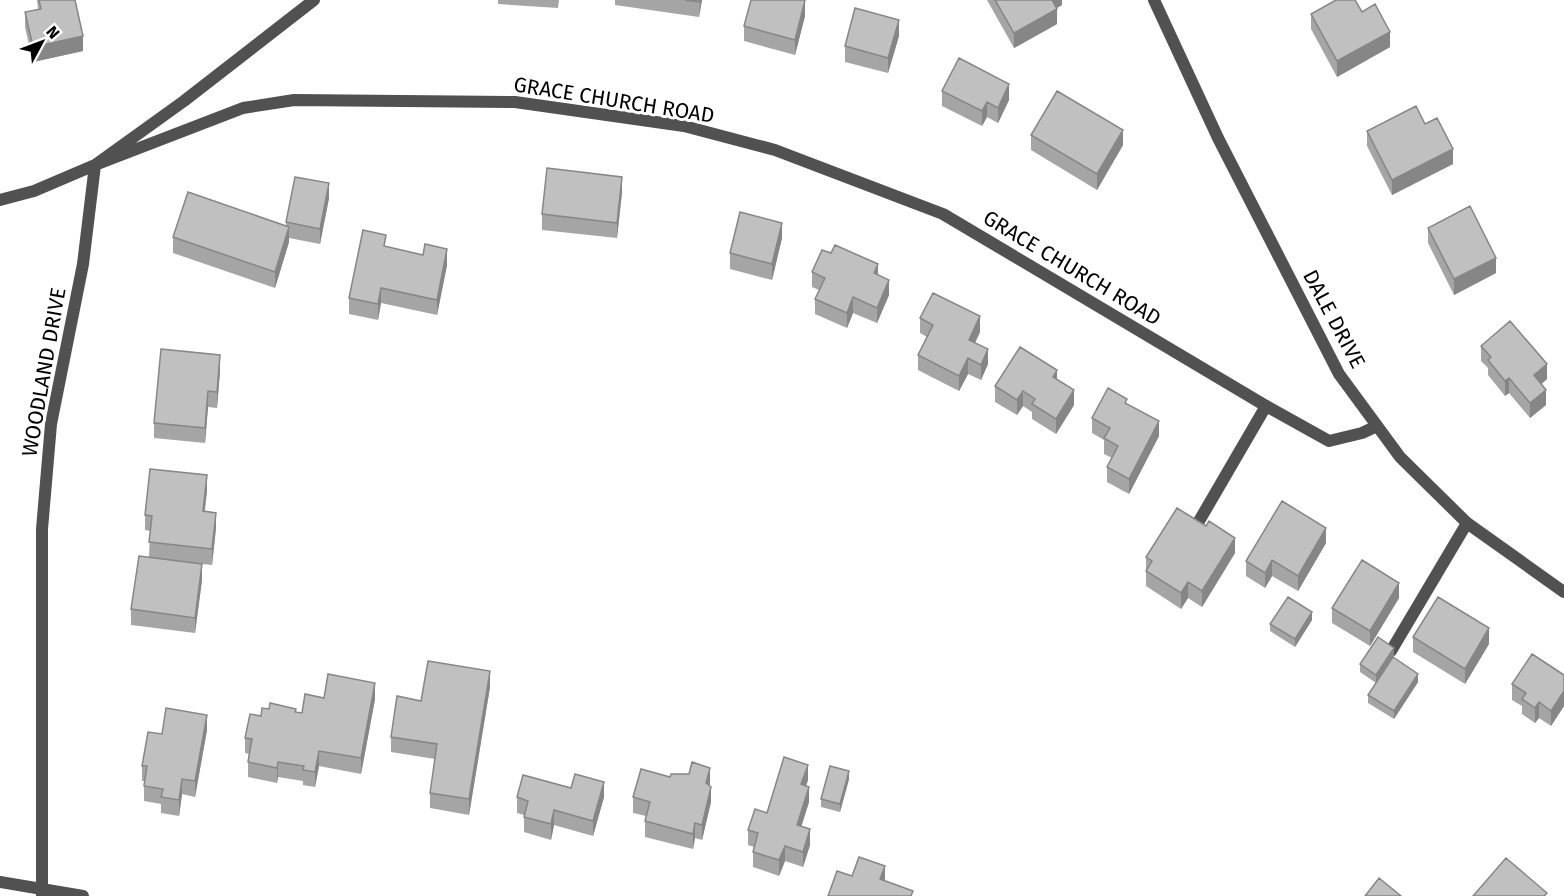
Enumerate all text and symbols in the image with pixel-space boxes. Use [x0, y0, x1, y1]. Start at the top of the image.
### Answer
north arrow [12, 12, 72, 72]
text: N [42, 22, 64, 43]
street label: GRACE CHURCH ROAD [512, 71, 716, 129]
street label: GRACE CHURCH ROAD [978, 205, 1166, 331]
street label: DALE DRIVE [1297, 265, 1371, 373]
street label: WOODLAND DRIVE [16, 285, 72, 459]

